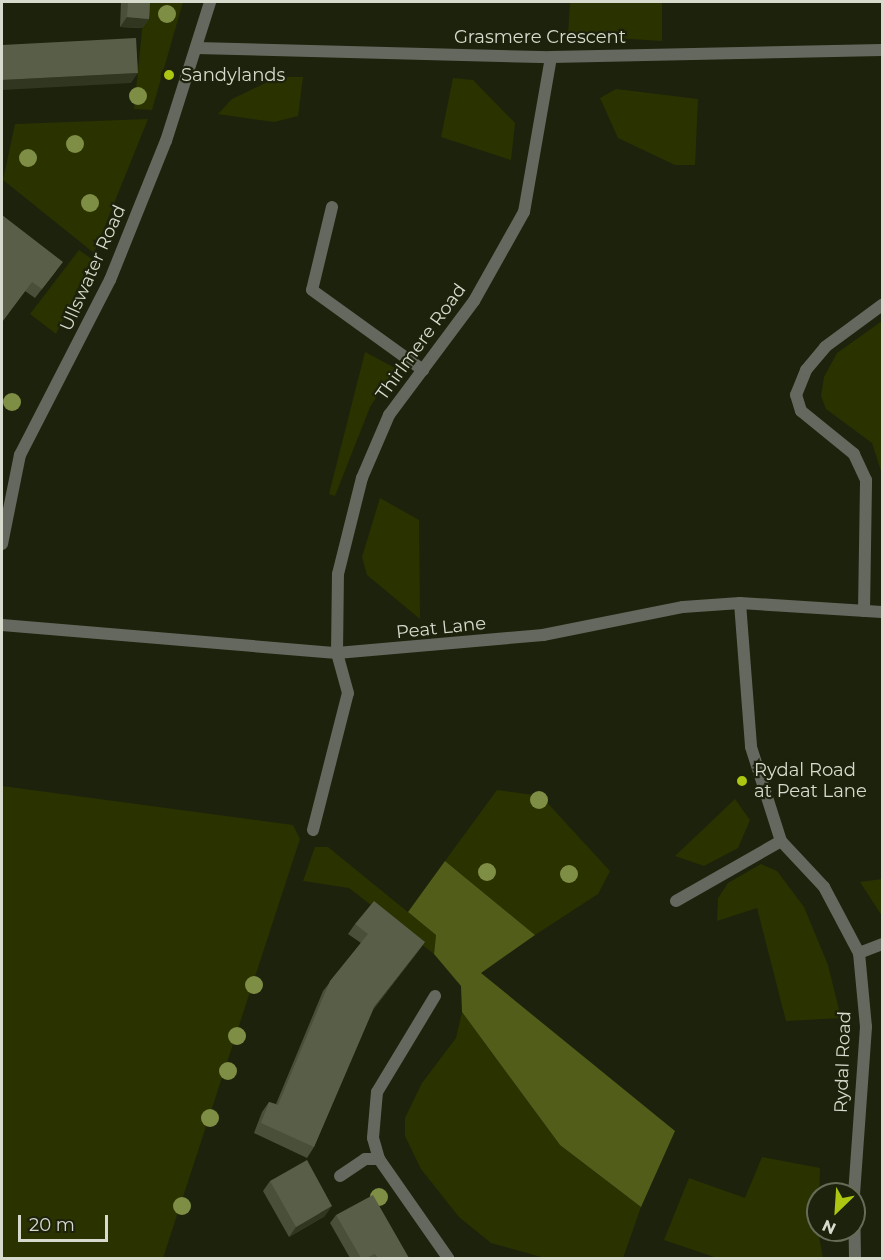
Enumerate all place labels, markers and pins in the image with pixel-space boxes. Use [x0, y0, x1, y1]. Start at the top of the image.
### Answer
place label: Sandylands [181, 64, 285, 86]
marker: Sandylands [162, 68, 176, 82]
place label: Rydal Road at Peat Lane [754, 760, 867, 802]
marker: Rydal Road at Peat Lane [735, 774, 749, 788]

